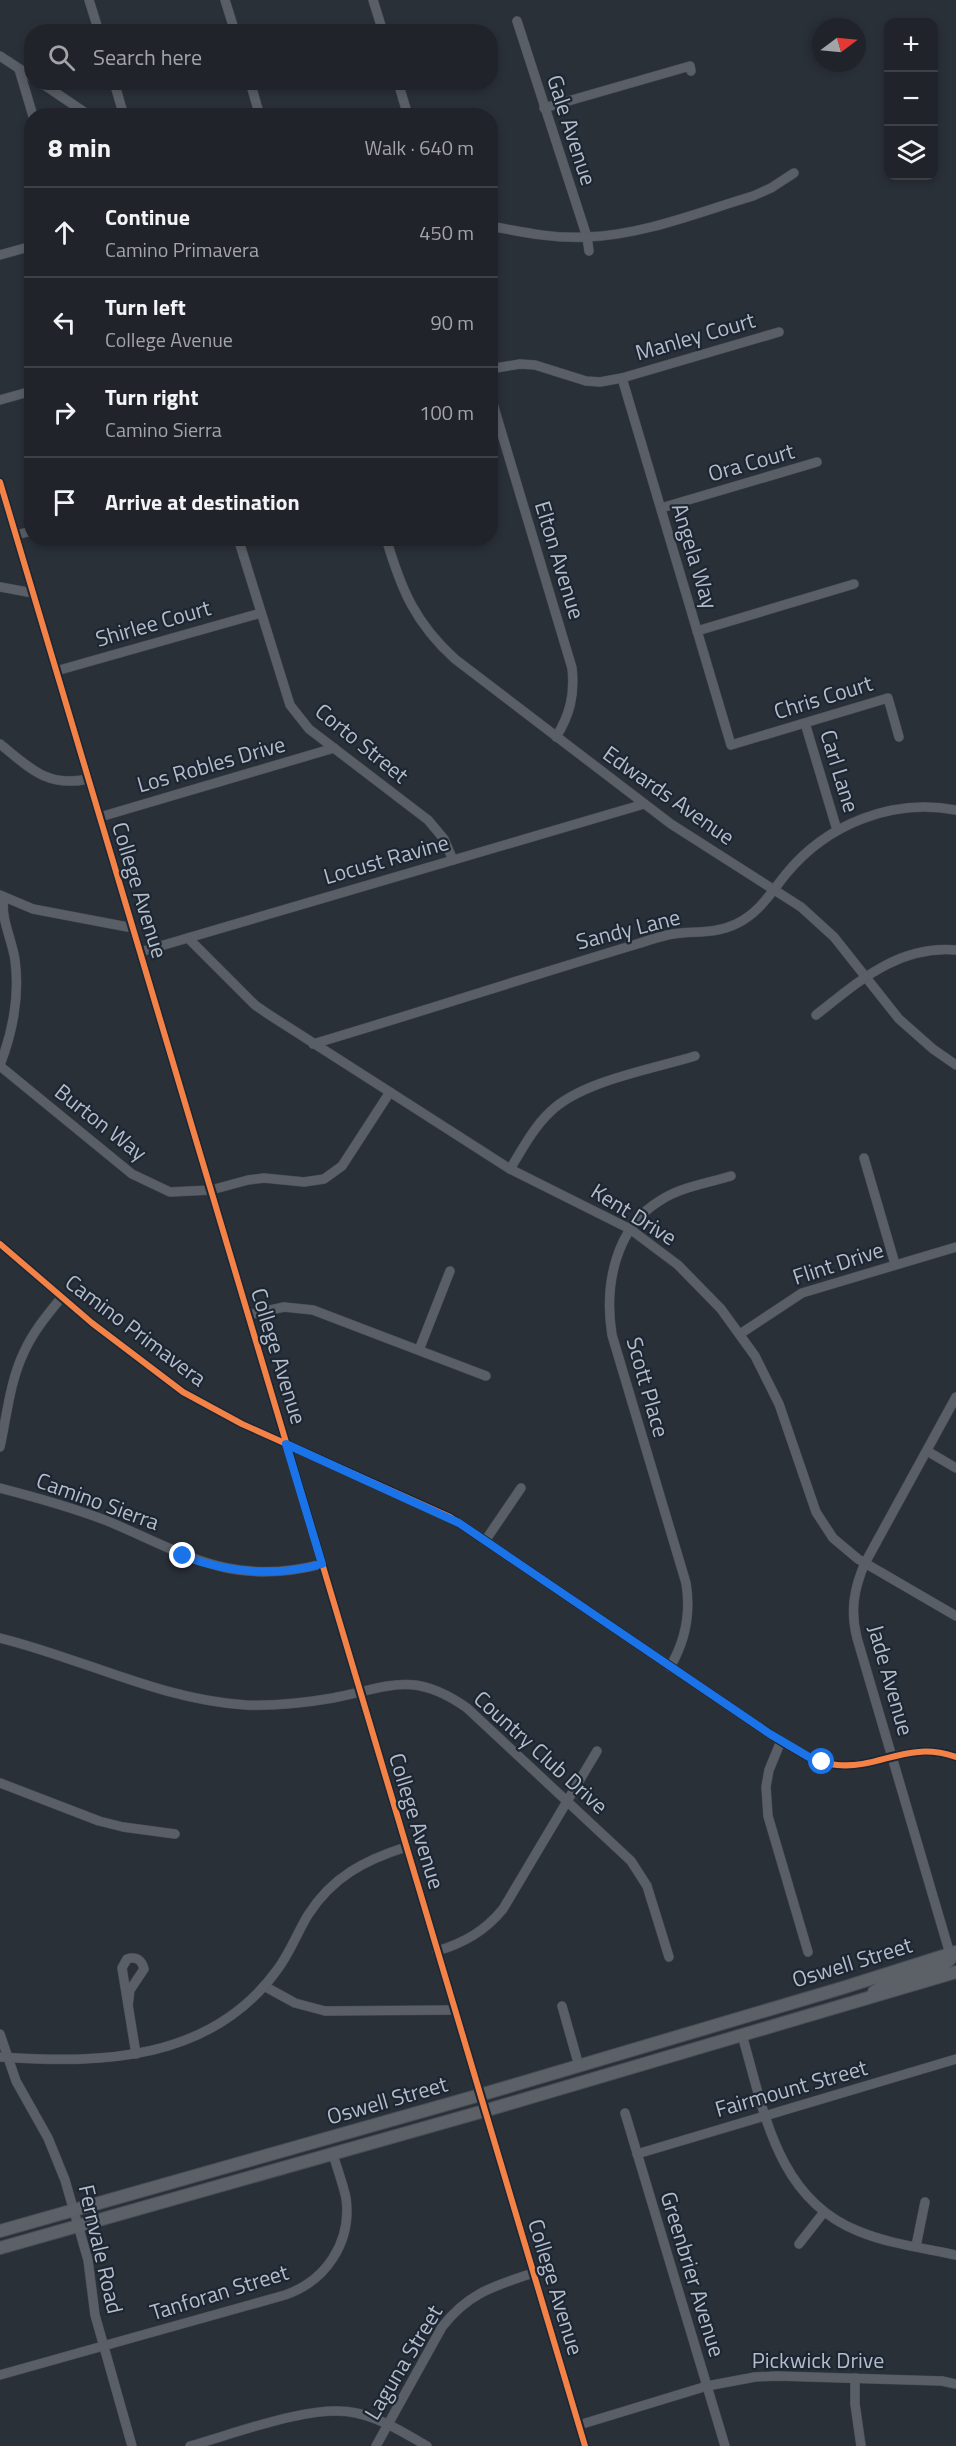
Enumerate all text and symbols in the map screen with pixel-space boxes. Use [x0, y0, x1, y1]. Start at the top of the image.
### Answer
north arrow [812, 18, 866, 72]
map controls [884, 18, 938, 180]
button: + [884, 18, 938, 72]
search box [24, 24, 498, 90]
text: Search here [93, 40, 202, 74]
icon: search [45, 41, 78, 74]
street label: Gale Avenue [538, 70, 606, 190]
button: − [884, 72, 938, 126]
button: layers [884, 126, 938, 180]
text: 8 min [48, 128, 111, 167]
text: Walk · 640 m [365, 132, 474, 163]
text: Continue [105, 200, 190, 234]
icon: ahead [48, 216, 81, 249]
text: 450 m [419, 217, 474, 248]
text: Camino Primavera [105, 234, 259, 265]
text: Turn left [105, 290, 186, 324]
street label: Manley Court [631, 303, 759, 369]
icon: left [48, 306, 81, 339]
text: 90 m [430, 307, 474, 338]
text: College Avenue [105, 324, 233, 355]
text: Turn right [105, 380, 199, 414]
icon: right [48, 396, 81, 429]
text: 100 m [419, 397, 474, 428]
text: Camino Sierra [105, 414, 222, 445]
street label: Ora Court [704, 433, 798, 491]
text: Arrive at destination [105, 485, 300, 519]
icon: arrive [48, 486, 81, 519]
street label: Elton Avenue [526, 497, 594, 623]
street label: Angela Way [663, 499, 727, 613]
street label: Shirlee Court [91, 590, 215, 656]
street label: Chris Court [769, 666, 877, 728]
street label: Corto Street [308, 695, 416, 792]
street label: Carl Lane [811, 725, 869, 817]
street label: Los Robles Drive [133, 727, 289, 801]
street label: Edwards Avenue [596, 737, 742, 853]
street label: College Avenue [103, 818, 177, 962]
street label: Locust Ravine [319, 825, 453, 893]
street label: Sandy Lane [572, 900, 684, 958]
street label: Burton Way [47, 1075, 155, 1169]
street label: Kent Drive [584, 1174, 684, 1254]
street label: Flint Drive [788, 1232, 888, 1294]
street label: Camino Primavera [58, 1265, 214, 1395]
street label: College Avenue [242, 1284, 316, 1428]
street label: Scott Place [617, 1333, 679, 1441]
street label: Camino Sierra [32, 1463, 164, 1539]
route end [169, 1542, 195, 1568]
street label: Jade Avenue [859, 1621, 923, 1739]
street label: Country Club Drive [466, 1682, 616, 1822]
route start [808, 1748, 834, 1774]
street label: College Avenue [380, 1749, 454, 1893]
street label: Oswell Street [788, 1928, 917, 1996]
street label: Fairmount Street [711, 2050, 871, 2126]
street label: Oswell Street [323, 2066, 452, 2133]
street label: Fernvale Road [70, 2181, 132, 2317]
street label: Greenbrier Avenue [652, 2187, 734, 2361]
street label: College Avenue [519, 2215, 593, 2359]
street label: Tanforan Street [146, 2255, 293, 2329]
street label: Laguna Street [355, 2298, 451, 2426]
street label: Pickwick Drive [752, 2343, 884, 2377]

